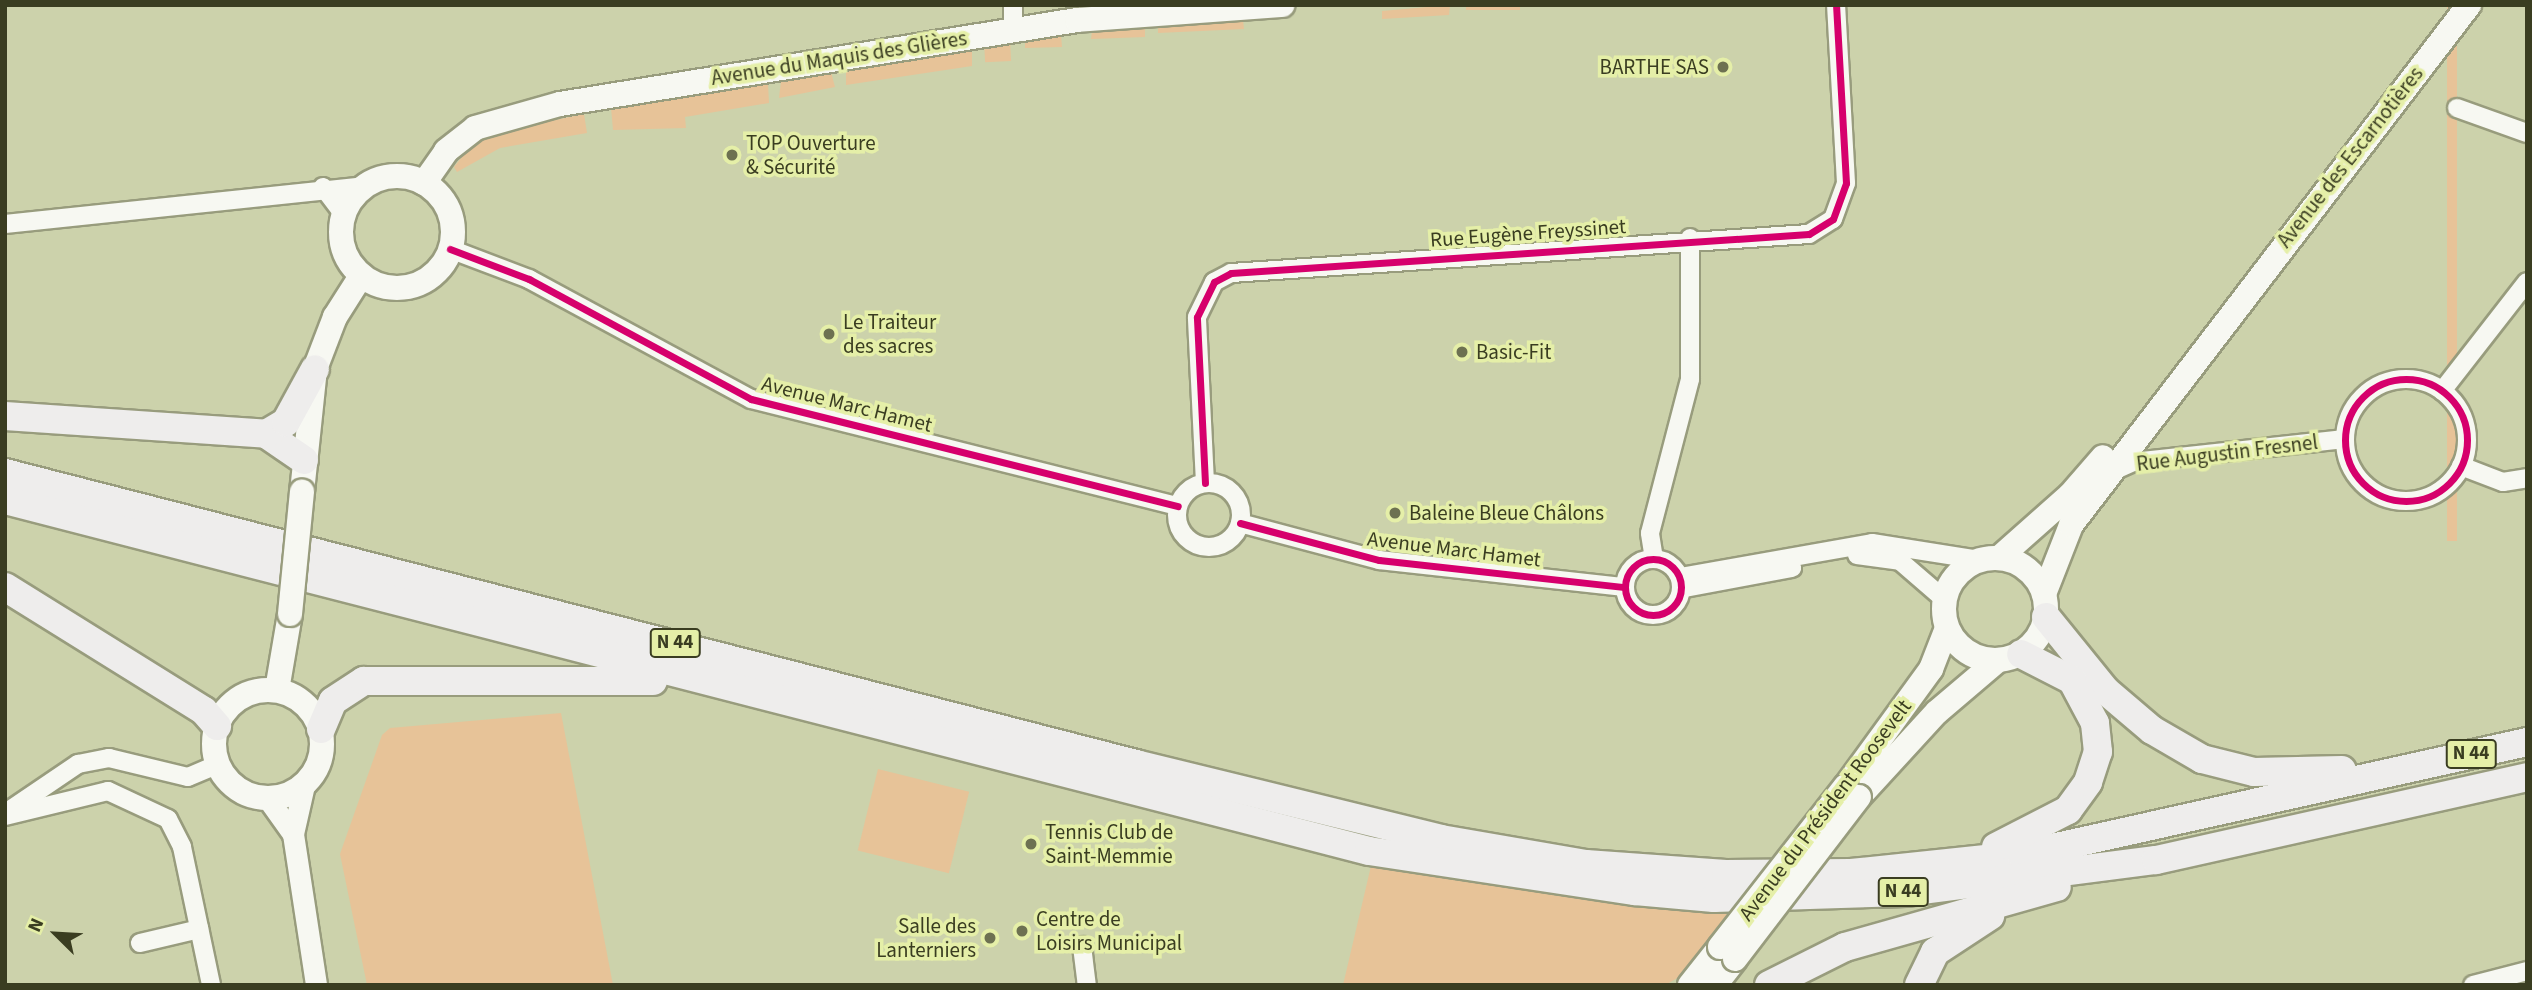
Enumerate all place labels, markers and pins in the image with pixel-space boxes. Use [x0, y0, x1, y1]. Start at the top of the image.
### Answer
place label: BARTHE SAS [1600, 54, 1709, 80]
marker: BARTHE SAS [1715, 59, 1731, 75]
place label: TOP Ouverture & Sécurité [746, 130, 876, 180]
marker: TOP Ouverture & Sécurité [724, 147, 740, 163]
place label: Le Traiteur des sacres [843, 309, 936, 359]
marker: Le Traiteur des sacres [821, 326, 837, 342]
place label: Basic-Fit [1476, 339, 1551, 365]
marker: Basic-Fit [1454, 344, 1470, 360]
place label: Baleine Bleue Châlons [1409, 500, 1604, 526]
marker: Baleine Bleue Châlons [1387, 505, 1403, 521]
place label: Tennis Club de Saint-Memmie [1045, 819, 1173, 869]
marker: Tennis Club de Saint-Memmie [1023, 836, 1039, 852]
place label: Centre de Loisirs Municipal [1036, 906, 1182, 956]
place label: Salle des Lanterniers [876, 913, 976, 963]
marker: Centre de Loisirs Municipal [1014, 923, 1030, 939]
marker: Salle des Lanterniers [982, 930, 998, 946]

